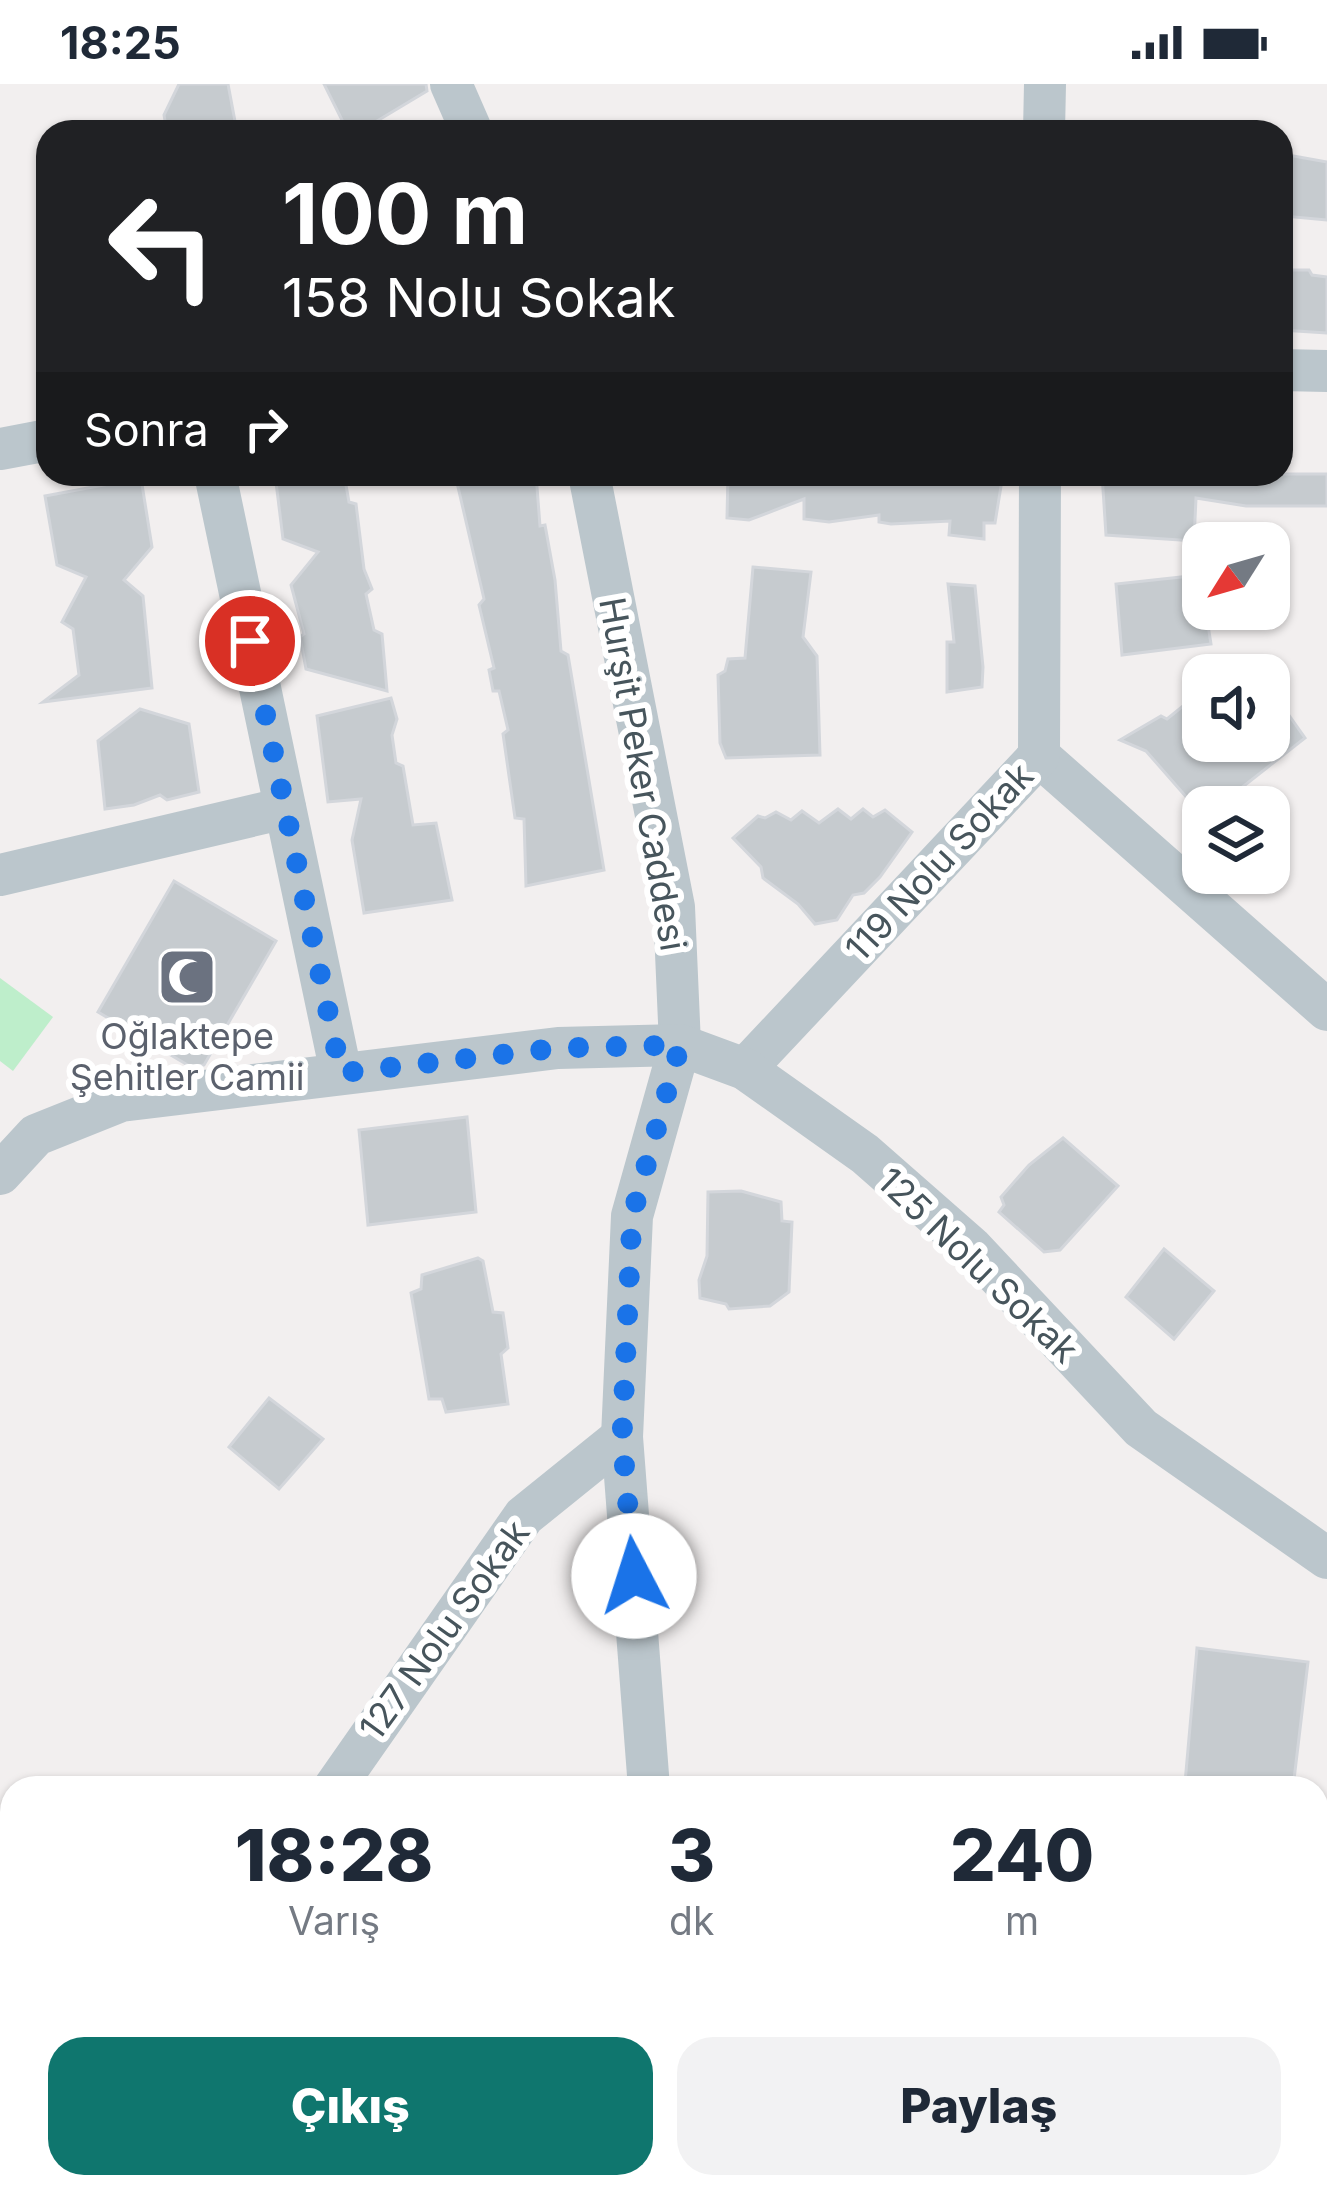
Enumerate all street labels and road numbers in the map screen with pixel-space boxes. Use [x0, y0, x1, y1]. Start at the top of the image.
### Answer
street label: Hurşit Peker Caddesi [590, 594, 696, 954]
street label: 119 Nolu Sokak [836, 754, 1042, 970]
street label: 125 Nolu Sokak [869, 1158, 1088, 1372]
street label: 127 Nolu Sokak [350, 1512, 538, 1748]

